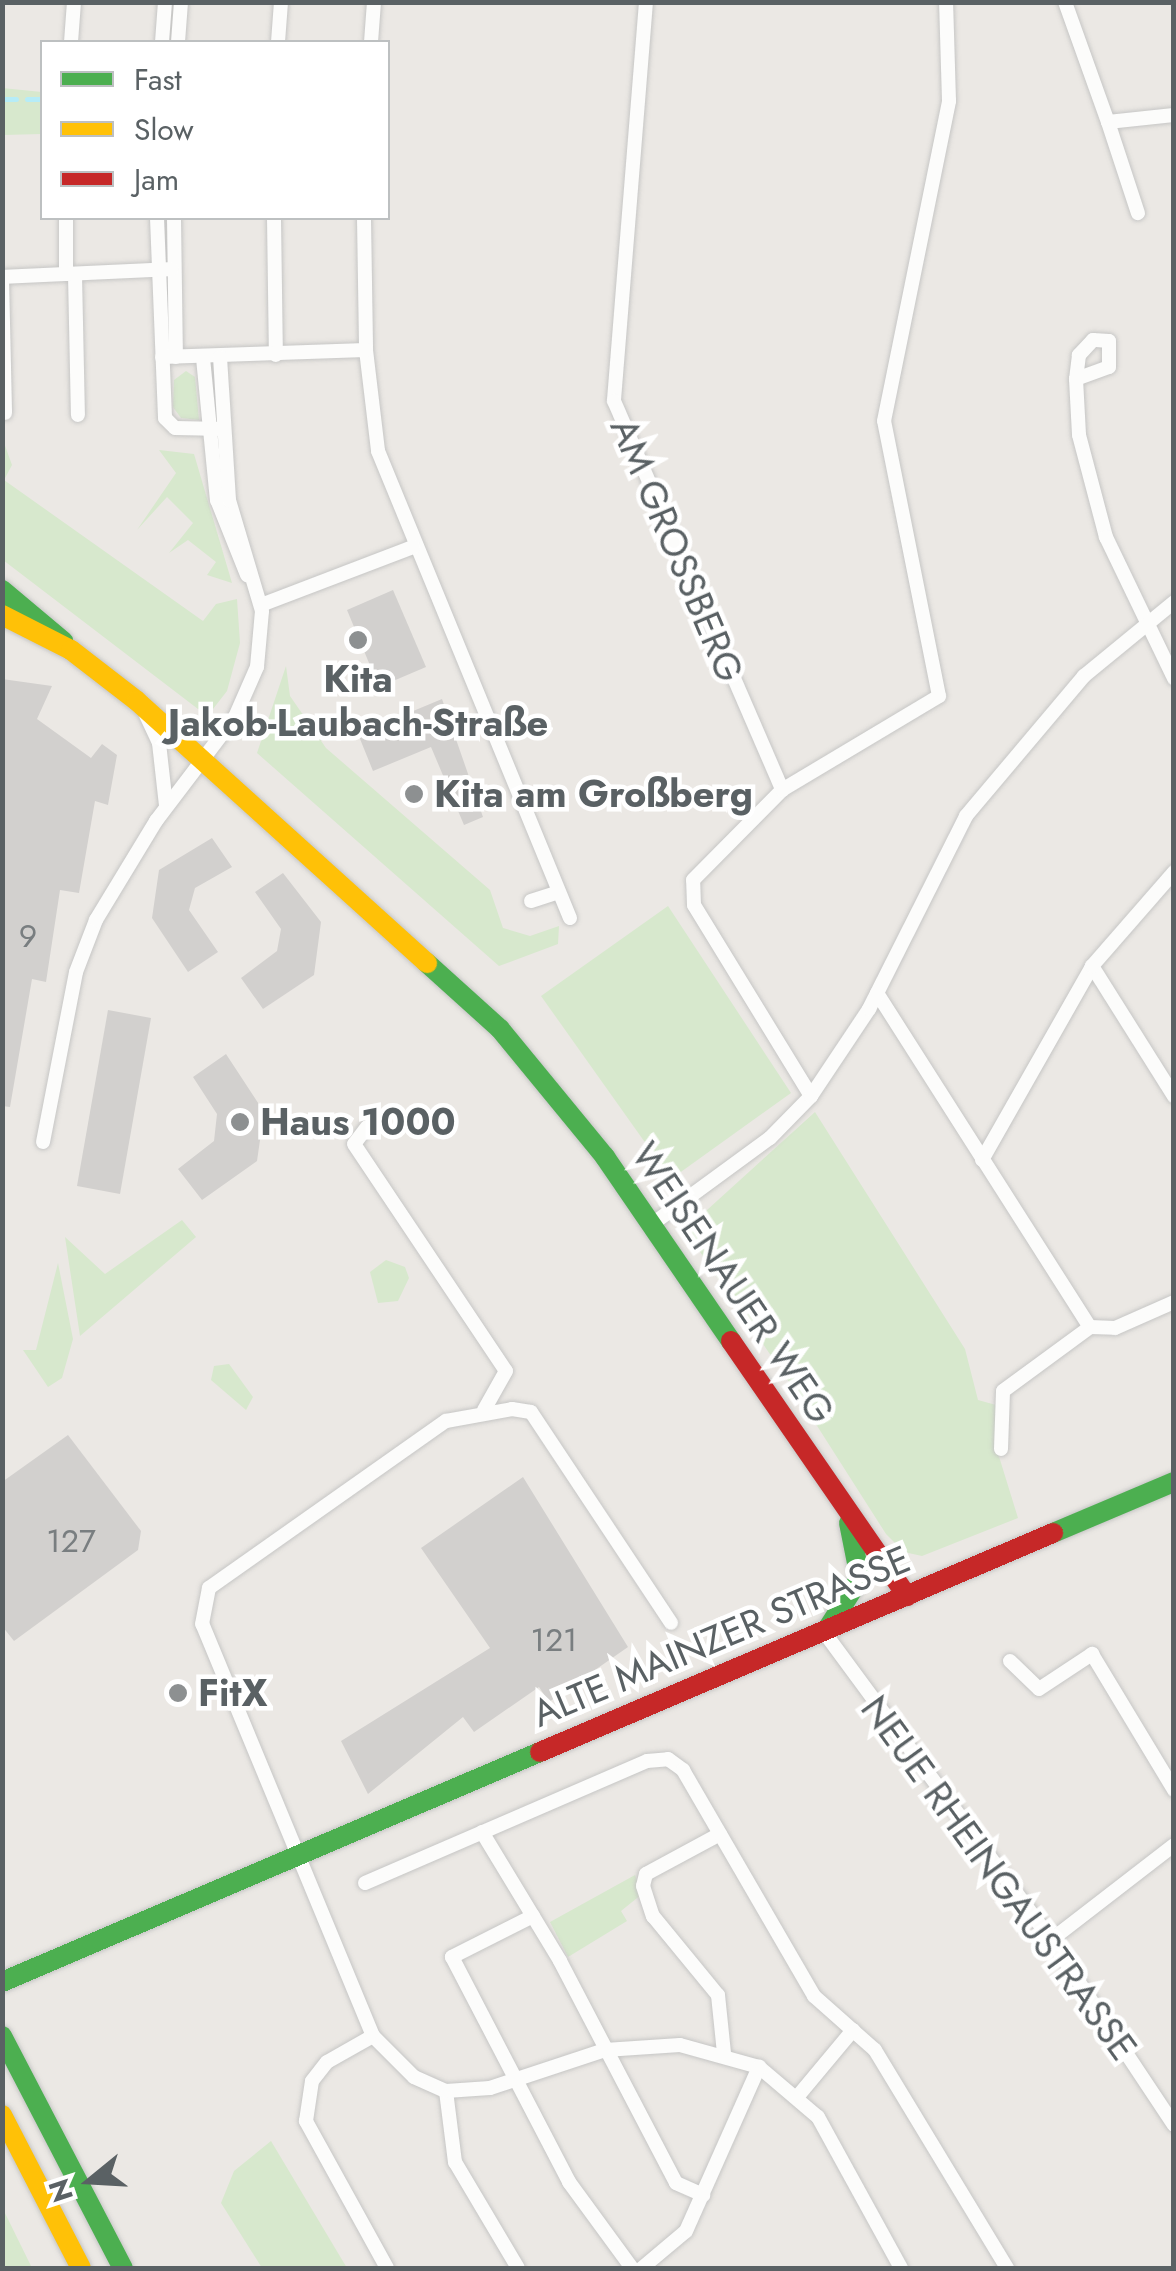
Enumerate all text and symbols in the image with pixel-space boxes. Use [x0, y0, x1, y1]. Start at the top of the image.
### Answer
legend [40, 40, 390, 220]
text: Fast [134, 58, 182, 101]
text: Slow [134, 108, 194, 151]
text: Jam [134, 158, 179, 201]
street label: AM GROSSBERG [601, 411, 753, 689]
marker: Kita Jakob-Laubach-Straße [347, 629, 369, 651]
place label: Kita Jakob-Laubach-Straße [168, 656, 548, 746]
place label: Kita am Großberg [434, 771, 753, 817]
marker: Kita am Großberg [403, 783, 425, 805]
house number: 9 [19, 917, 37, 955]
place label: Haus 1000 [260, 1099, 456, 1145]
marker: Haus 1000 [229, 1111, 251, 1133]
street label: WEISENAUER WEG [622, 1134, 844, 1432]
house number: 127 [46, 1522, 96, 1560]
street label: ALTE MAINZER STRASSE [525, 1536, 917, 1736]
house number: 121 [530, 1621, 578, 1659]
place label: FitX [198, 1670, 268, 1716]
marker: FitX [167, 1682, 189, 1704]
street label: NEUE RHEINGAUSTRASSE [851, 1687, 1147, 2069]
north arrow [40, 2131, 140, 2231]
text: N [38, 2174, 84, 2207]

